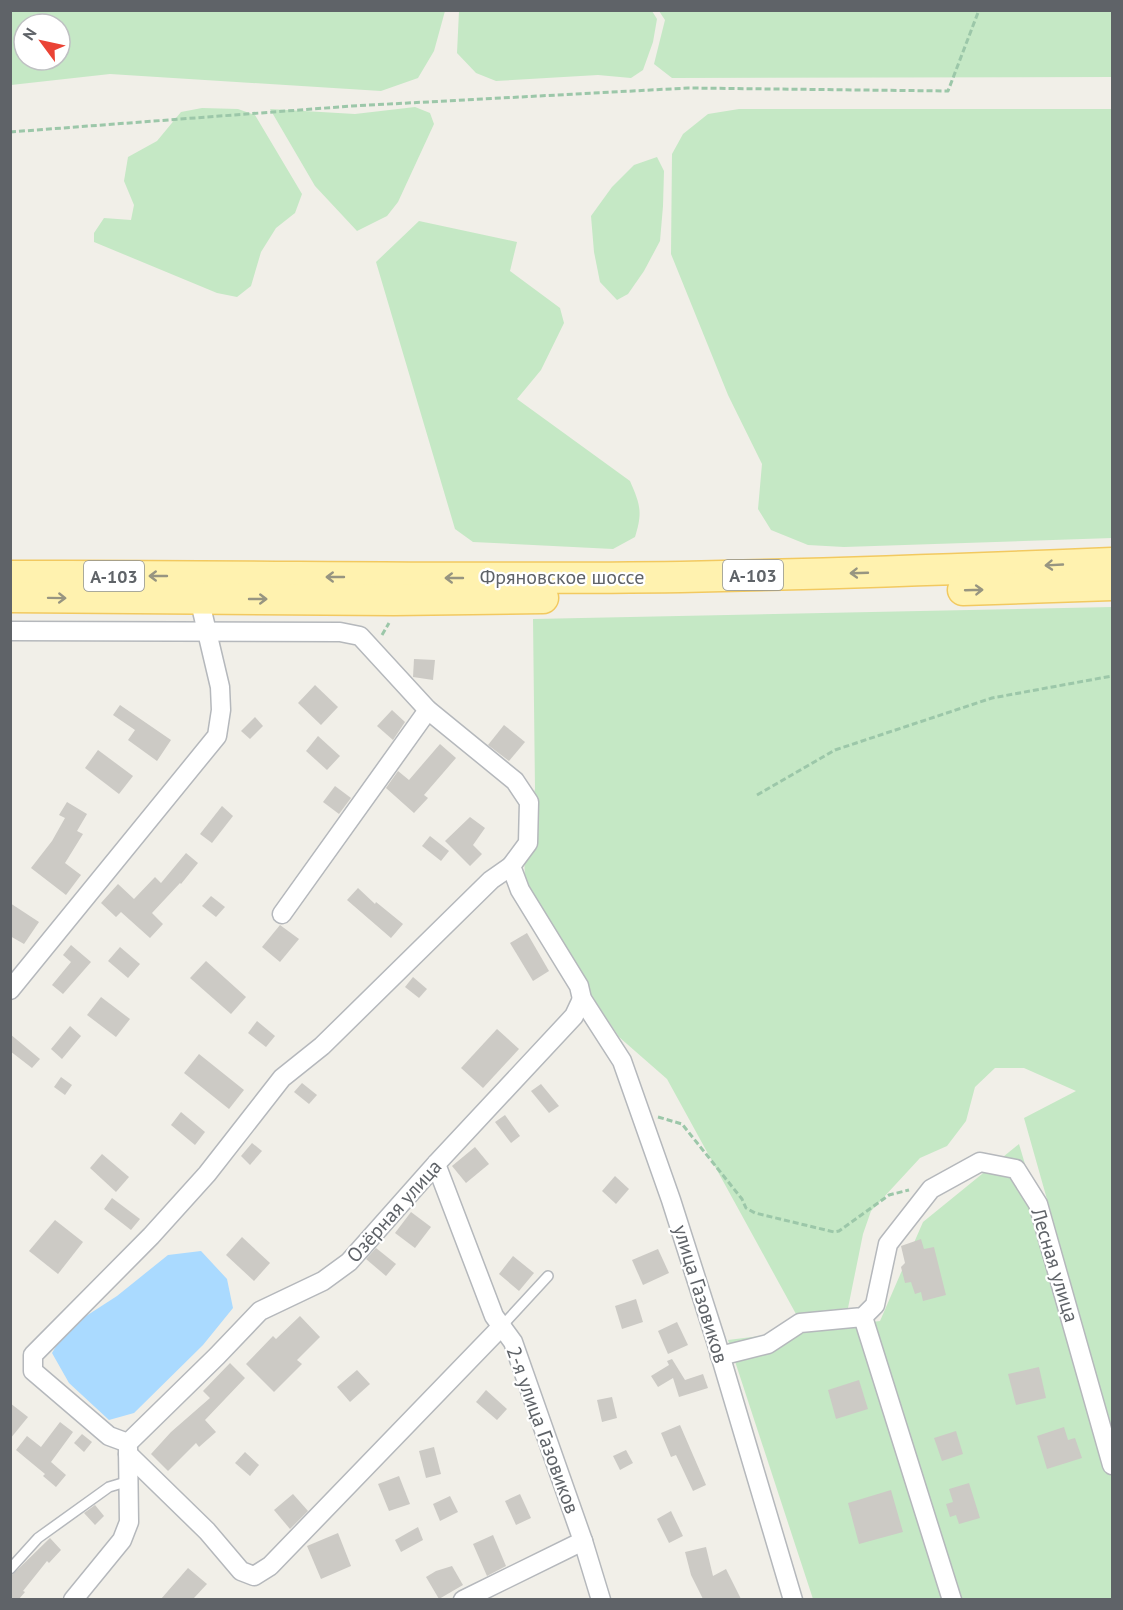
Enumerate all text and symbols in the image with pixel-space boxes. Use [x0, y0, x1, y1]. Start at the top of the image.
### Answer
north arrow [12, 12, 72, 72]
text: N [18, 24, 41, 44]
road number: А-103 [723, 560, 783, 590]
one-way arrow [1045, 560, 1065, 571]
road number: А-103 [84, 561, 144, 591]
street label: Фряновское шоссе [480, 564, 644, 590]
one-way arrow [850, 567, 870, 579]
one-way arrow [149, 570, 169, 582]
one-way arrow [325, 571, 345, 583]
one-way arrow [445, 572, 465, 584]
one-way arrow [964, 584, 984, 595]
one-way arrow [46, 592, 66, 604]
one-way arrow [247, 593, 267, 605]
street label: Озёрная улица [341, 1154, 447, 1268]
street label: Лесная улица [1025, 1204, 1085, 1325]
street label: улица Газовиков [668, 1222, 734, 1366]
street label: 2-я улица Газовиков [501, 1343, 585, 1517]

